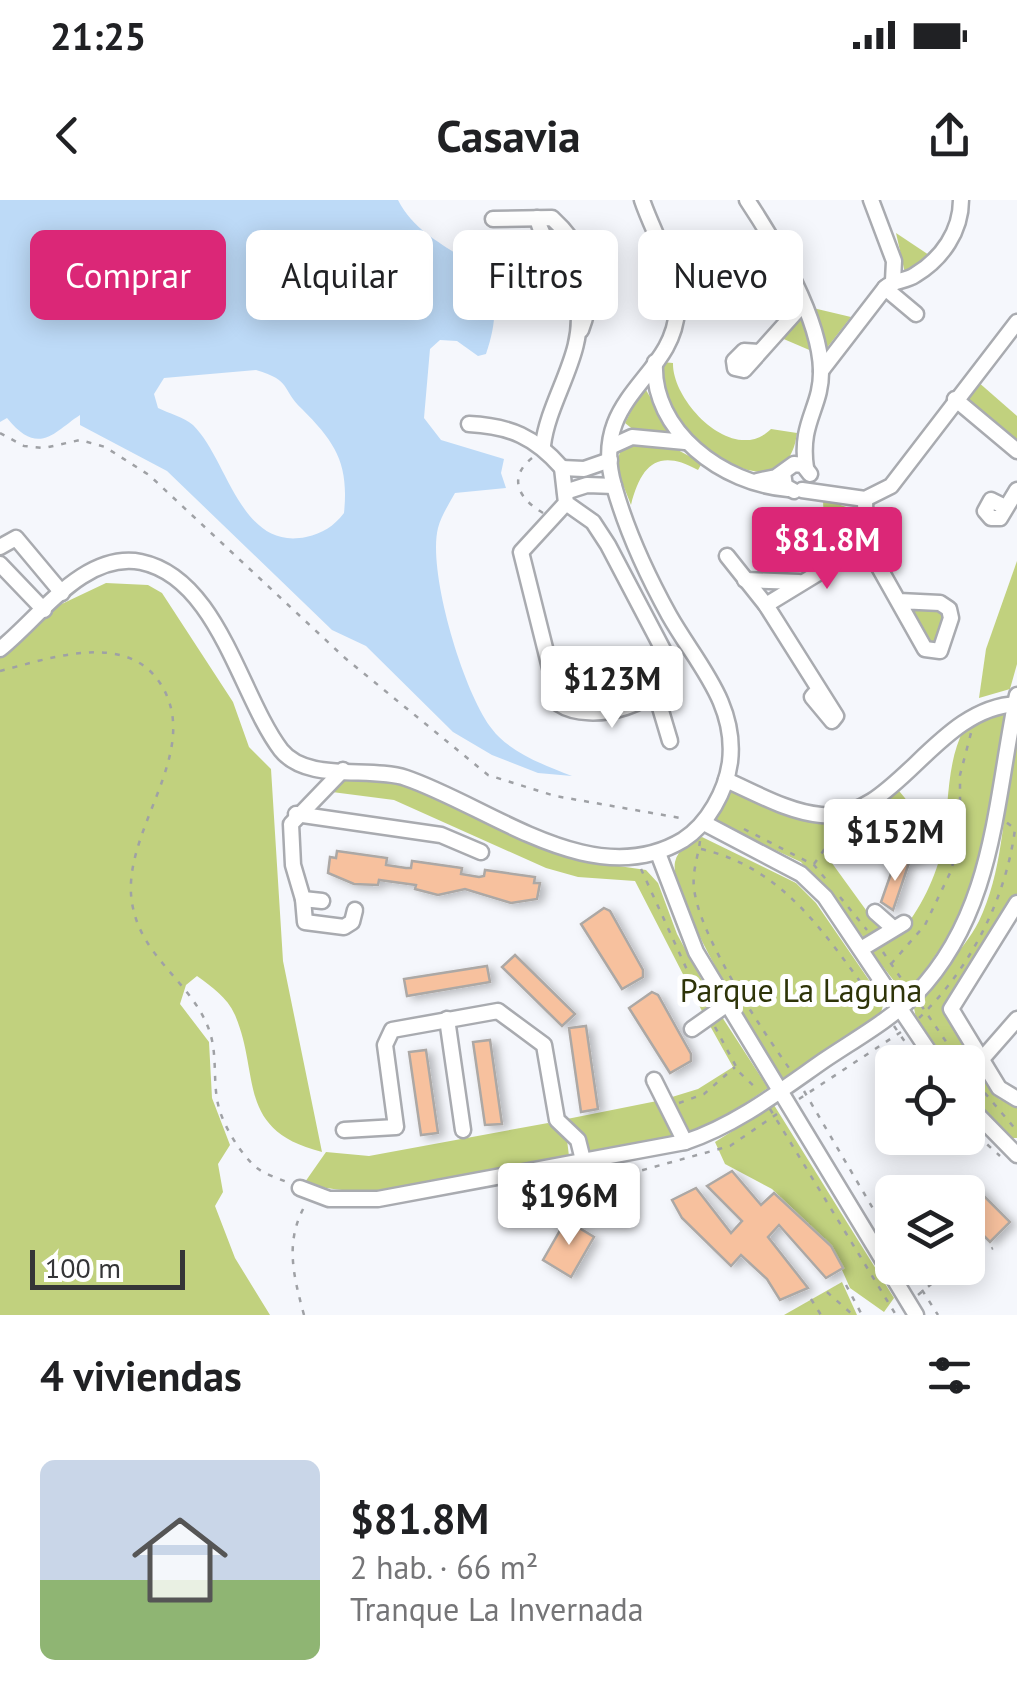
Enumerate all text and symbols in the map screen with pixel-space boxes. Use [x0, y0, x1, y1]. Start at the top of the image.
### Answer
text: 21:25 [50, 11, 146, 60]
text: Casavia [436, 106, 581, 164]
icon: back [40, 108, 95, 163]
icon: share [922, 108, 977, 163]
chip: Comprar [30, 230, 226, 320]
chip: Alquilar [246, 230, 433, 320]
chip: Filtros [453, 230, 618, 320]
chip: Nuevo [638, 230, 803, 320]
pin: $81.8M [746, 507, 908, 592]
text: $81.8M [774, 518, 880, 560]
pin: $123M [542, 646, 682, 731]
text: $123M [563, 657, 661, 699]
pin: $152M [825, 799, 965, 884]
text: $152M [846, 810, 944, 852]
park label: Parque La Laguna [680, 969, 922, 1011]
map controls [875, 1045, 985, 1285]
button: locate [875, 1045, 985, 1155]
pin: $196M [499, 1163, 639, 1248]
text: $196M [520, 1174, 618, 1216]
button: layers [875, 1175, 985, 1285]
scale bar [30, 1245, 185, 1290]
text: 100 m [45, 1249, 121, 1286]
text: 4 viviendas [40, 1348, 242, 1403]
icon: filters [922, 1348, 977, 1403]
text: $81.8M [350, 1491, 489, 1546]
icon: home [120, 1500, 240, 1620]
text: 2 hab. · 66 m² [350, 1546, 538, 1588]
text: Tranque La Invernada [350, 1588, 644, 1630]

